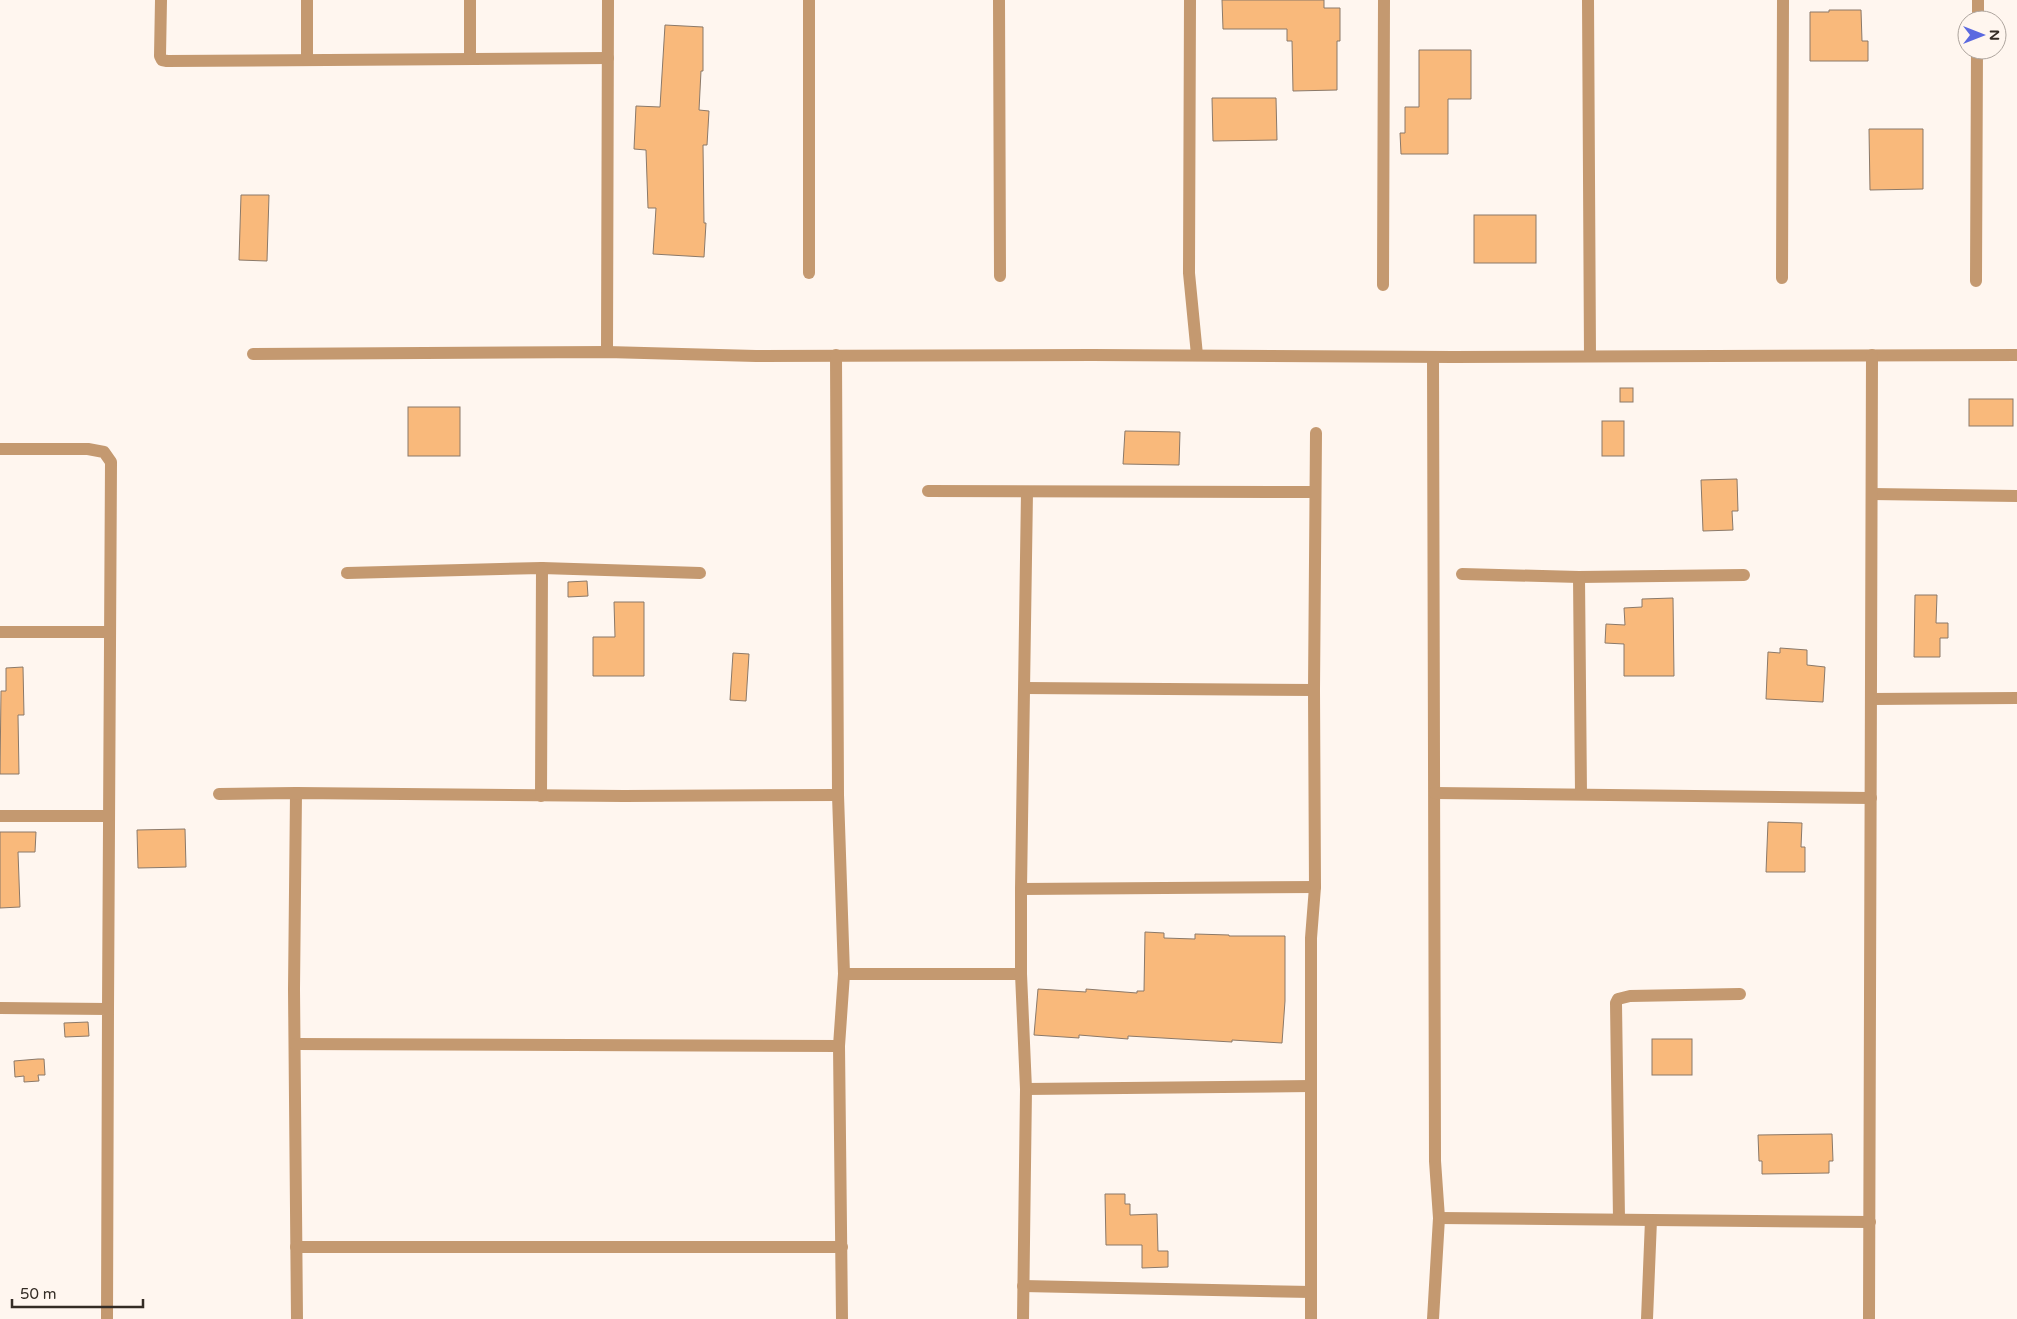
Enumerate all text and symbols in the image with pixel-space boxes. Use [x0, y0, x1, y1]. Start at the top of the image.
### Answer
north arrow [1957, 10, 2007, 60]
text: N [1986, 29, 2003, 41]
scale bar [12, 1276, 144, 1308]
text: 50 m [20, 1285, 57, 1303]

